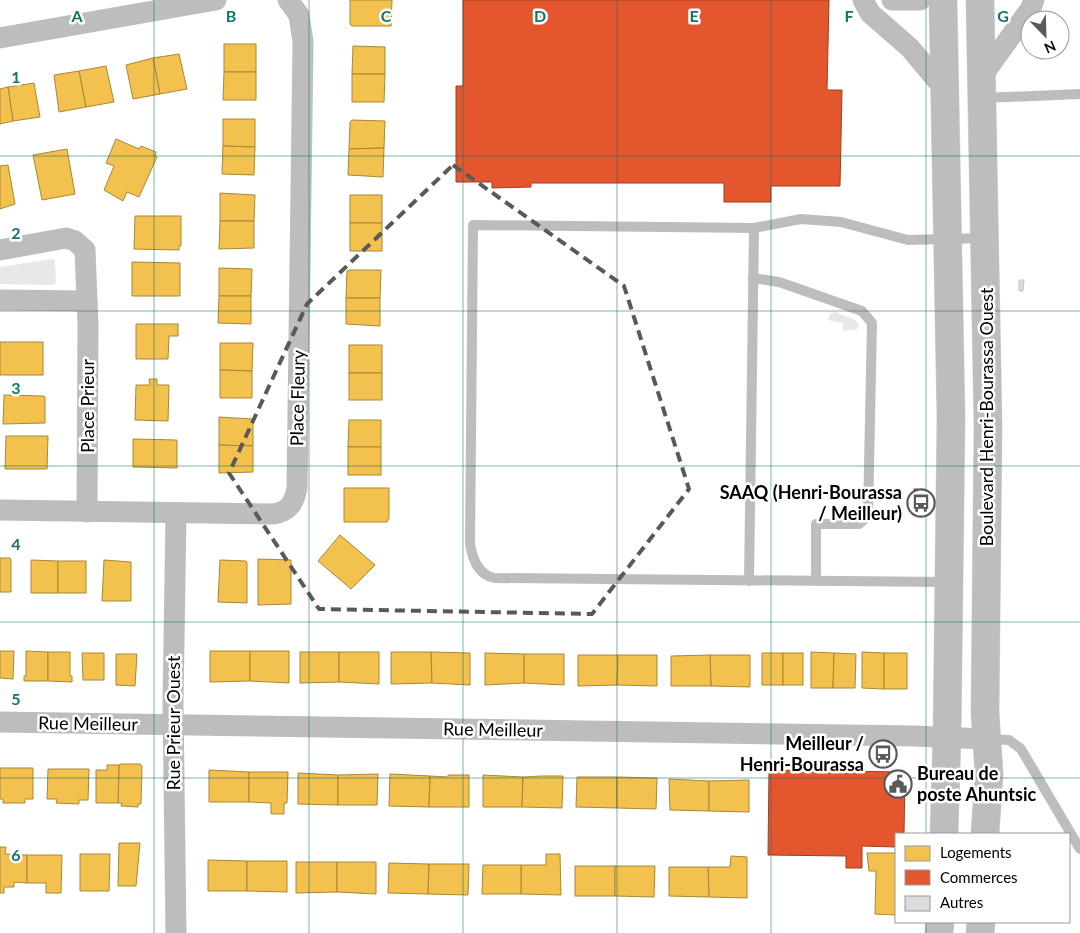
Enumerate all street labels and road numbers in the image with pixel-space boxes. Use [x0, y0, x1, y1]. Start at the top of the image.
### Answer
street label: Boulevard Henri-Bourassa Ouest [975, 287, 997, 547]
street label: Place Fleury [285, 349, 309, 446]
street label: Place Prieur [76, 359, 98, 453]
street label: Rue Prieur Ouest [162, 655, 184, 790]
street label: Rue Meilleur [38, 711, 139, 735]
street label: Rue Meilleur [443, 717, 544, 741]

